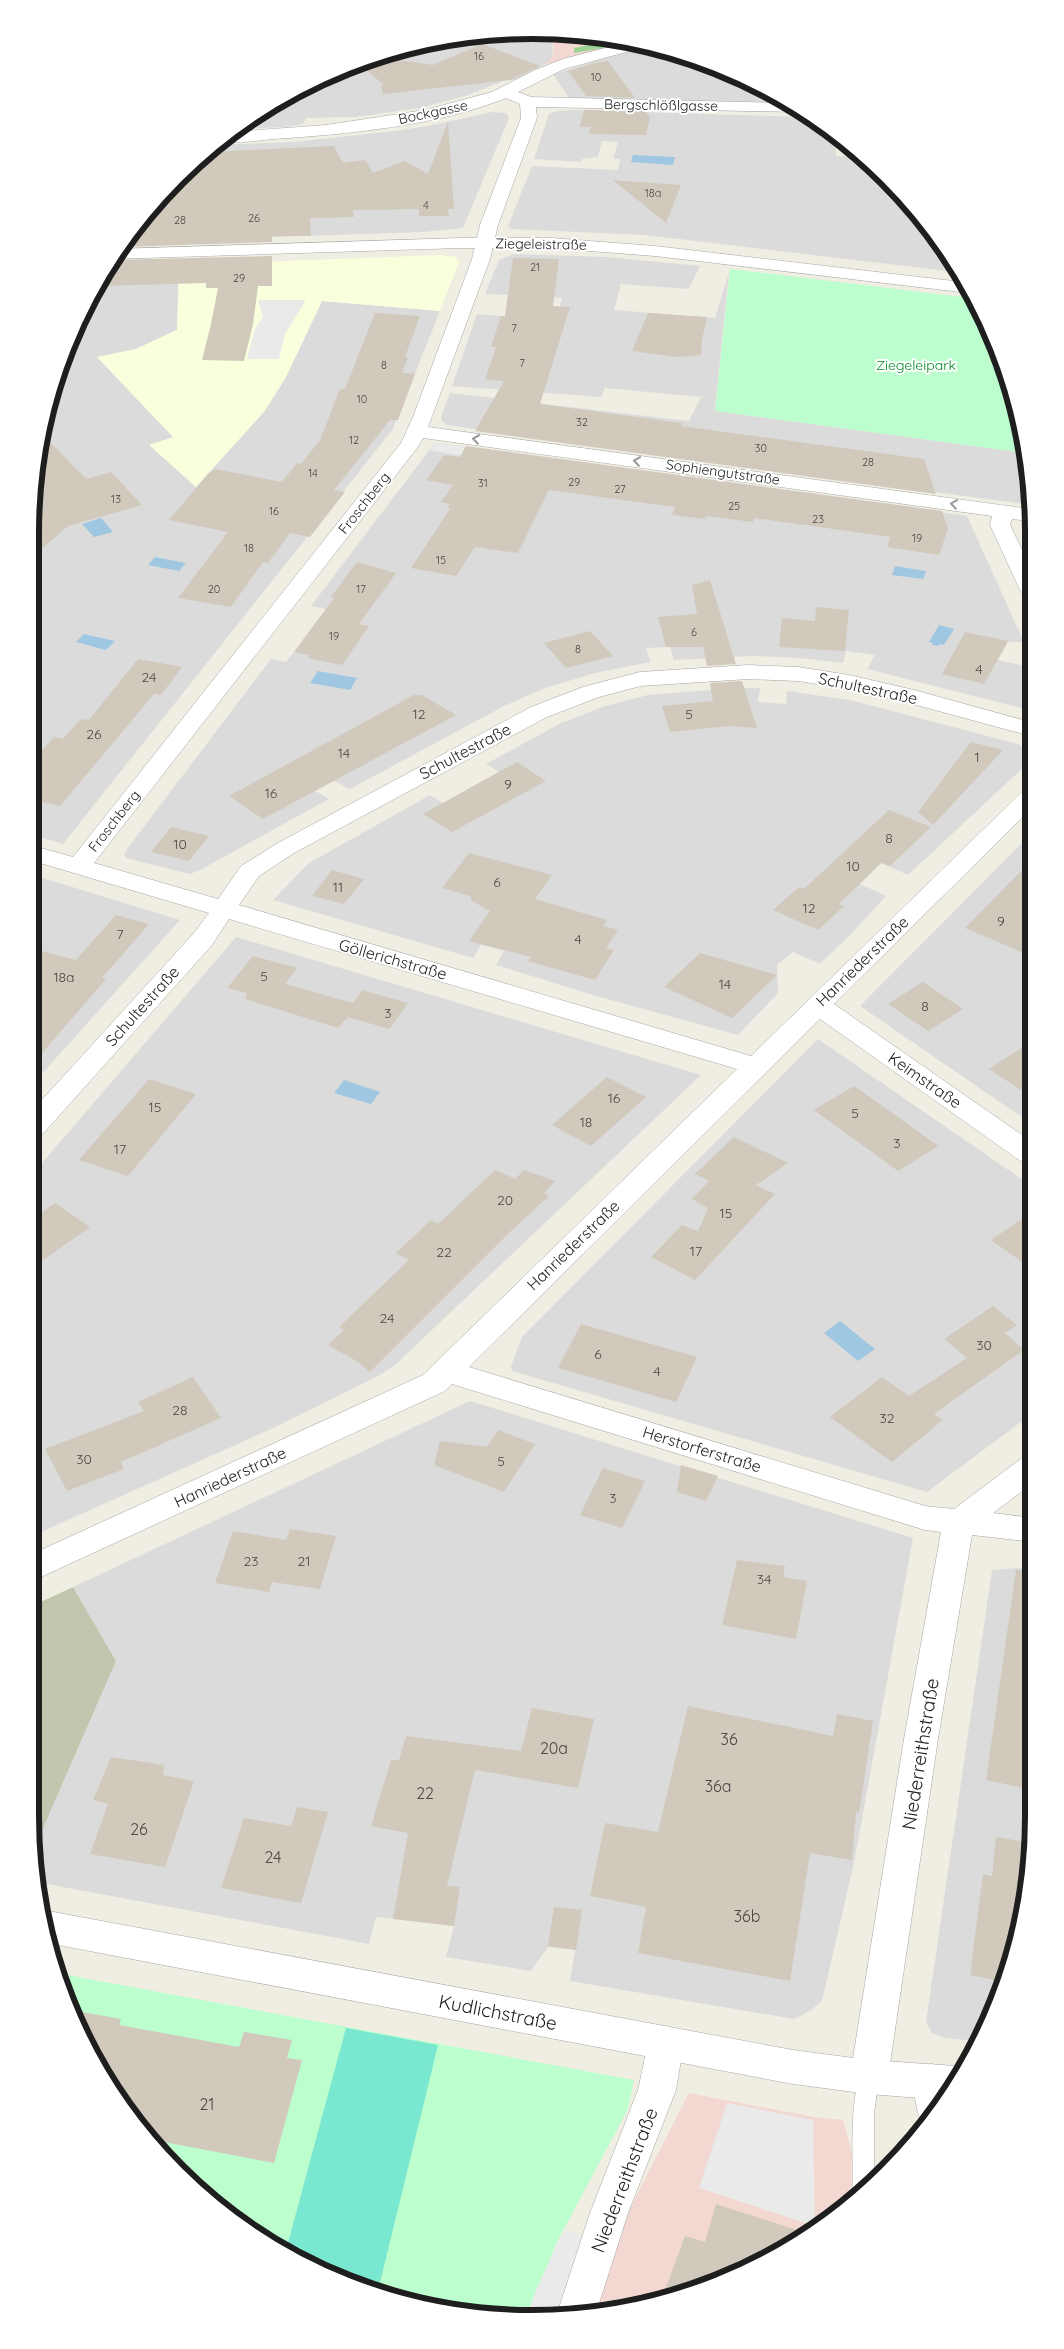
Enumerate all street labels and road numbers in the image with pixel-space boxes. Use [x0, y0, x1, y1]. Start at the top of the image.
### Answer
street label: Bergschlößlgasse [604, 95, 718, 115]
street label: Bockgasse [397, 96, 469, 128]
street label: Ziegeleistraße [495, 234, 587, 254]
street label: Sophiengutstraße [665, 455, 781, 489]
street label: Froschberg [334, 469, 394, 537]
street label: Schultestraße [817, 668, 919, 708]
street label: Schultestraße [416, 719, 514, 783]
street label: Froschberg [84, 787, 144, 855]
street label: Hanriederstraße [811, 912, 913, 1010]
street label: Göllerichstraße [337, 934, 449, 984]
street label: Schultestraße [101, 962, 183, 1050]
street label: Keimstraße [885, 1047, 965, 1113]
street label: Hanriederstraße [522, 1196, 624, 1294]
street label: Herstorferstraße [640, 1421, 764, 1477]
street label: Hanriederstraße [171, 1442, 289, 1512]
street label: Niederreithstraße [896, 1676, 944, 1832]
street label: Kudlichstraße [437, 1989, 559, 2035]
street label: Niederreithstraße [585, 2104, 663, 2256]

